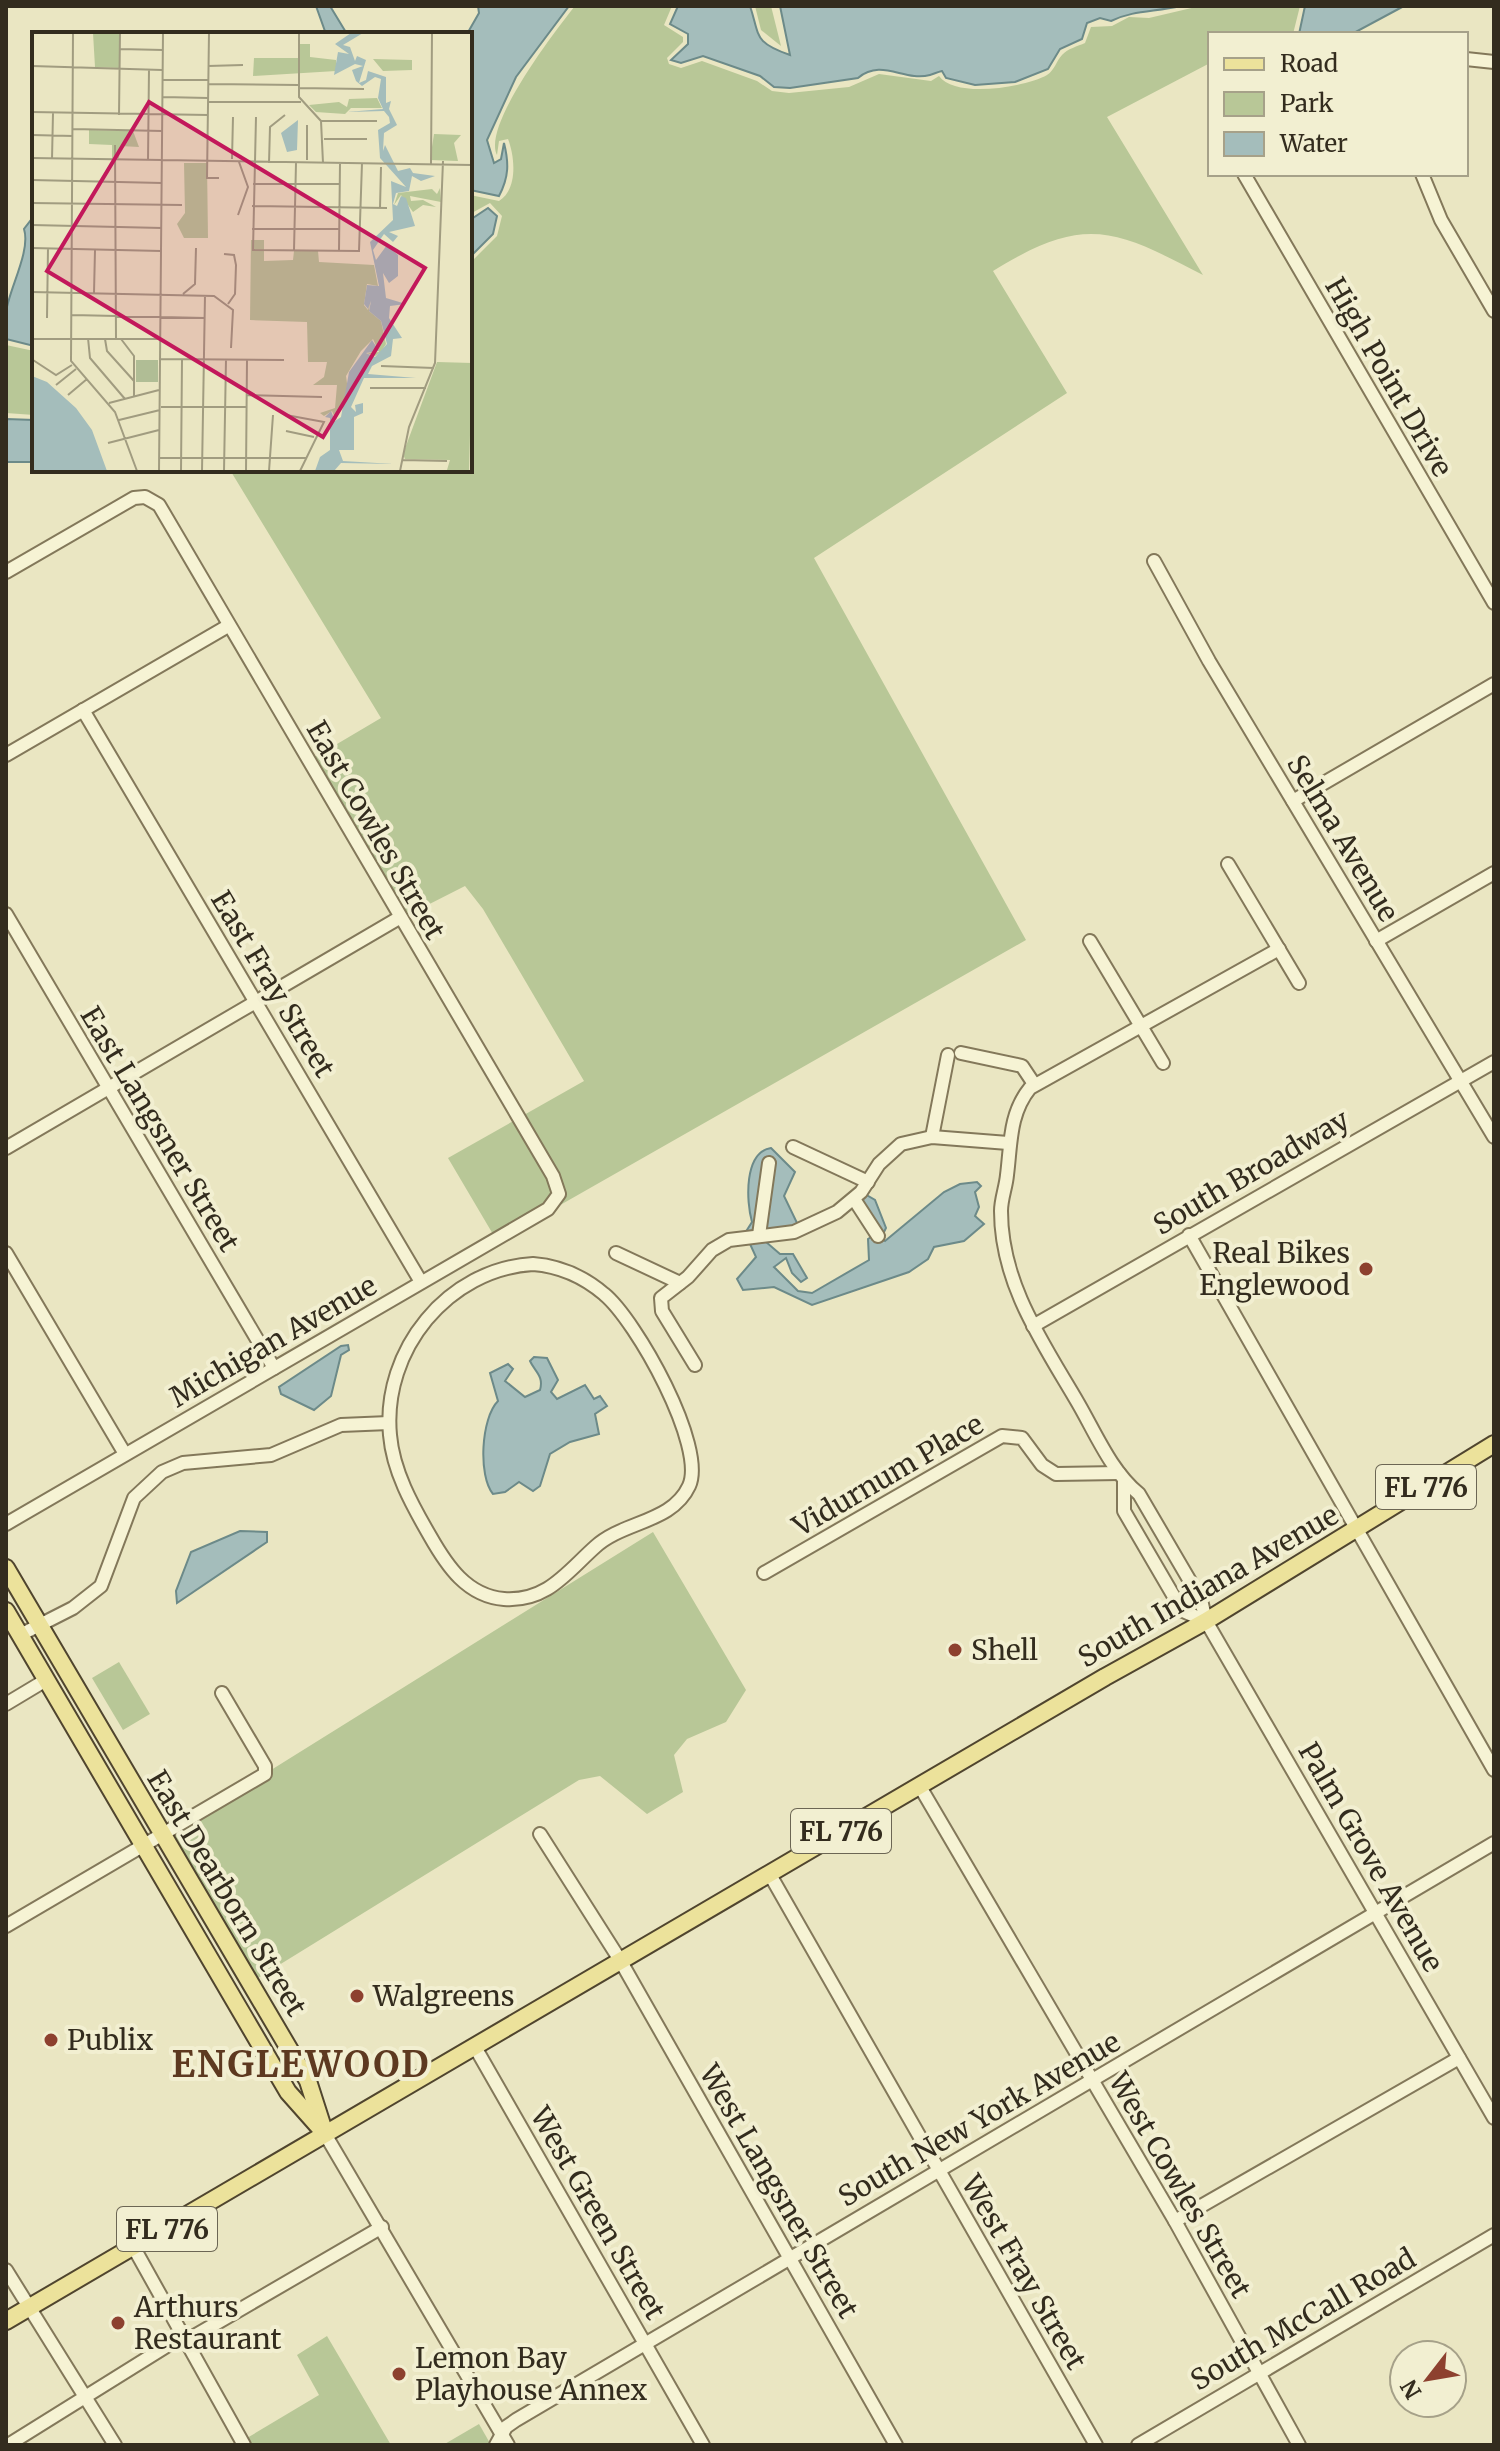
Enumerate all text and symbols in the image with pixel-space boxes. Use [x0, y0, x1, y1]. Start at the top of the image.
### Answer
inset map [32, 32, 472, 472]
legend [1208, 32, 1468, 176]
text: Road [1280, 48, 1338, 79]
text: Park [1280, 88, 1334, 119]
text: Water [1279, 128, 1348, 159]
street label: High Point Drive [1317, 271, 1461, 483]
street label: East Cowles Street [299, 714, 453, 946]
street label: Selma Avenue [1279, 748, 1407, 928]
street label: East Fray Street [203, 884, 343, 1084]
street label: East Langsner Street [73, 1000, 247, 1258]
street label: South Broadway [1147, 1101, 1356, 1243]
place label: Real Bikes Englewood [1199, 1235, 1350, 1303]
marker: Real Bikes Englewood [1357, 1260, 1375, 1278]
street label: Michigan Avenue [163, 1267, 383, 1415]
street label: Vidurnum Place [785, 1406, 990, 1545]
road number: FL 776 [1376, 1465, 1476, 1509]
street label: South Indiana Avenue [1071, 1497, 1345, 1675]
place label: Shell [971, 1632, 1038, 1668]
marker: Shell [946, 1641, 964, 1659]
street label: Palm Grove Avenue [1291, 1736, 1451, 1978]
street label: East Dearborn Street [139, 1764, 315, 2022]
road number: FL 776 [791, 1809, 891, 1853]
place label: Walgreens [372, 1978, 515, 2014]
marker: Walgreens [348, 1987, 366, 2005]
place label: Publix [67, 2022, 153, 2058]
street label: South New York Avenue [832, 2024, 1126, 2214]
marker: Publix [42, 2031, 60, 2049]
district label: ENGLEWOOD [171, 2042, 431, 2087]
street label: West Langsner Street [691, 2057, 866, 2324]
street label: West Cowles Street [1100, 2065, 1259, 2304]
street label: West Green Street [522, 2099, 674, 2326]
street label: West Fray Street [953, 2167, 1094, 2376]
road number: FL 776 [117, 2207, 217, 2251]
street label: South McCall Road [1184, 2240, 1422, 2398]
place label: Arthurs Restaurant [133, 2289, 281, 2357]
marker: Arthurs Restaurant [109, 2314, 127, 2332]
north arrow [1388, 2339, 1468, 2419]
place label: Lemon Bay Playhouse Annex [415, 2340, 647, 2408]
marker: Lemon Bay Playhouse Annex [390, 2365, 408, 2383]
text: N [1394, 2374, 1427, 2404]

